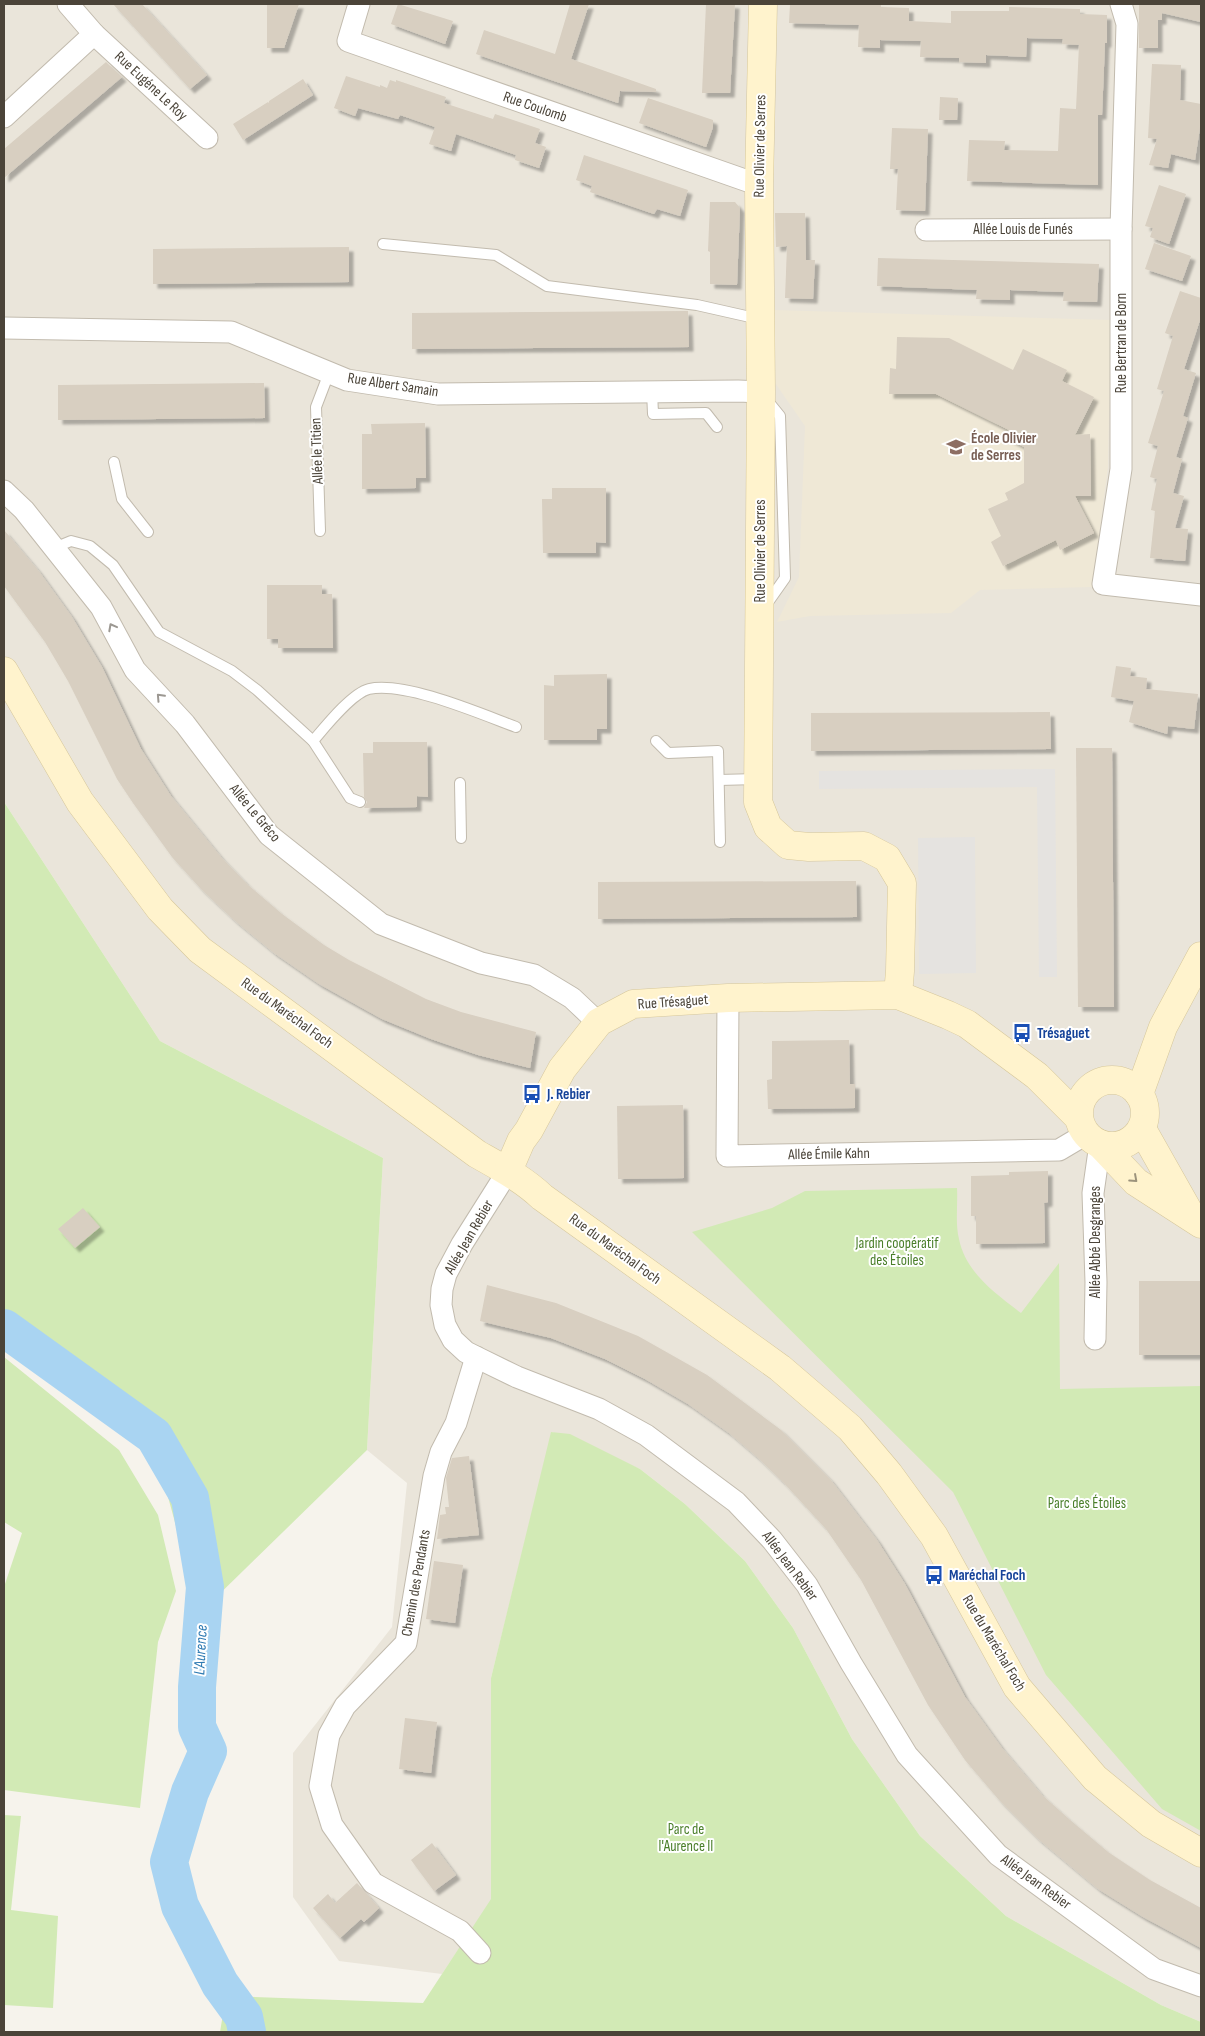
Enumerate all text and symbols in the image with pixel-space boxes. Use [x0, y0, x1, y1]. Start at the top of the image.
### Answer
street label: Rue Eugéne Le Roy [110, 47, 192, 125]
street label: Rue Coulomb [501, 87, 569, 127]
street label: Rue Olivier de Serres [750, 94, 770, 198]
street label: Allée Louis de Funés [972, 220, 1073, 239]
street label: Rue Bertran de Born [1112, 293, 1131, 393]
street label: Rue Albert Samain [346, 368, 440, 402]
street label: Allée le Titien [306, 417, 328, 486]
place label: École Olivier de Serres [971, 429, 1037, 465]
school or university icon: École Olivier de Serres [945, 436, 967, 458]
street label: Rue Olivier de Serres [751, 499, 770, 603]
one-way arrow [108, 624, 118, 633]
one-way arrow [157, 694, 166, 703]
street label: Allée Le Gréco [225, 779, 285, 846]
street label: Rue du Maréchal Foch [237, 973, 337, 1053]
street label: Rue Trésaguet [637, 990, 709, 1014]
bus stop icon: Trésaguet [1011, 1022, 1033, 1044]
place label: Trésaguet [1037, 1024, 1090, 1043]
bus stop icon: J. Rebier [521, 1083, 543, 1105]
place label: J. Rebier [546, 1085, 590, 1104]
street label: Allée Émile Kahn [787, 1144, 870, 1164]
one-way arrow [1128, 1173, 1137, 1182]
street label: Allée Abbé Desgranges [1086, 1186, 1105, 1299]
street label: Allée Jean Rebier [440, 1196, 498, 1278]
street label: Rue du Maréchal Foch [565, 1209, 665, 1289]
park label: Jardin coopératif des Étoiles [855, 1234, 939, 1270]
park label: Parc des Étoiles [1048, 1494, 1126, 1513]
street label: Allée Jean Rebier [757, 1527, 823, 1605]
street label: Chemin des Pendants [397, 1528, 435, 1638]
bus stop icon: Maréchal Foch [923, 1564, 945, 1586]
place label: Maréchal Foch [949, 1566, 1026, 1585]
street label: Rue du Maréchal Foch [958, 1591, 1030, 1695]
water label: L'Aurence [190, 1624, 212, 1676]
park label: Parc de l'Aurence II [659, 1820, 713, 1856]
street label: Allée Jean Rebier [996, 1849, 1075, 1914]

